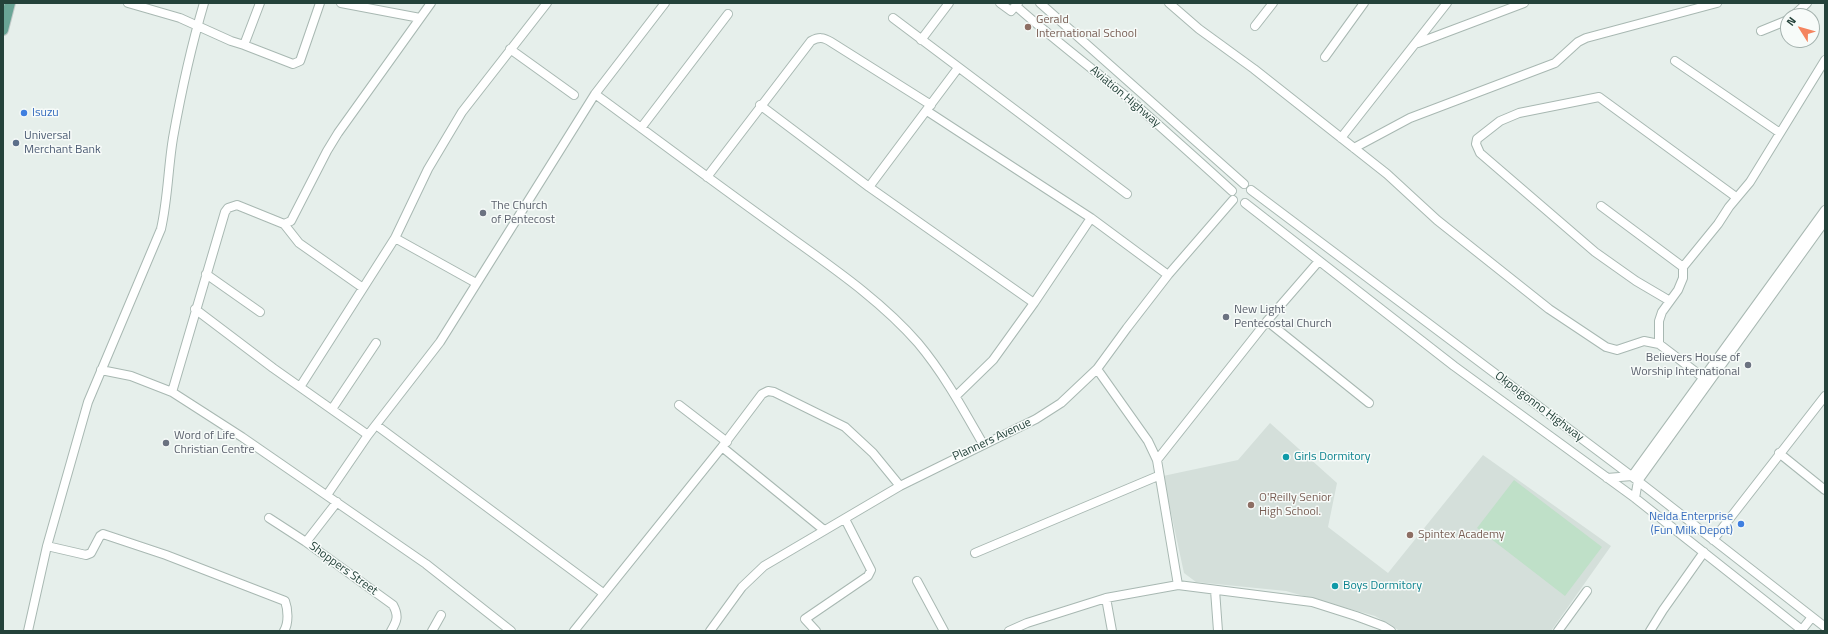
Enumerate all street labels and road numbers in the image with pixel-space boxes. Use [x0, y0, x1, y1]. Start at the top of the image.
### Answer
street label: Aviation Highway [1087, 63, 1163, 131]
street label: Okpoigonno Highway [1492, 369, 1586, 445]
street label: Planners Avenue [951, 416, 1033, 464]
street label: Shoppers Street [306, 539, 380, 599]

